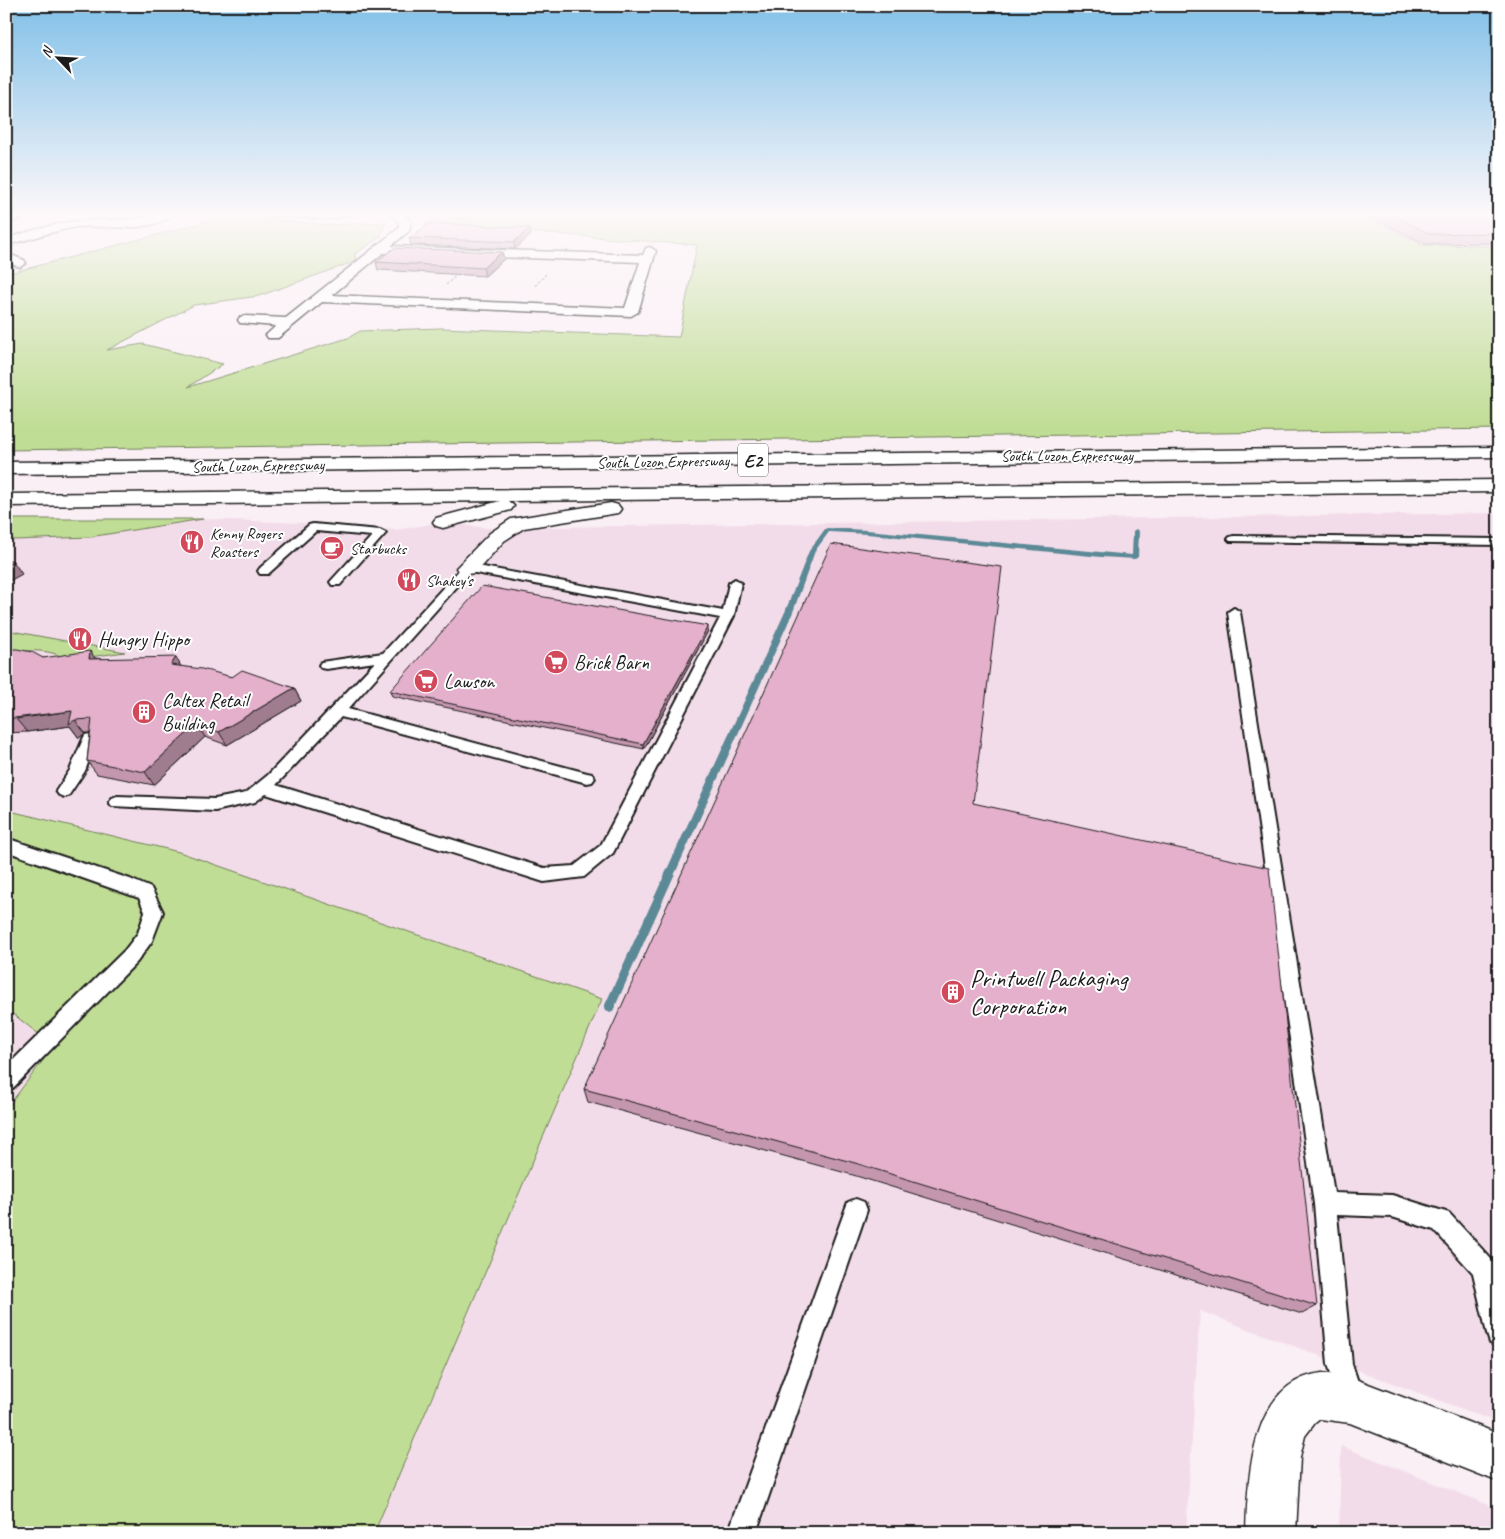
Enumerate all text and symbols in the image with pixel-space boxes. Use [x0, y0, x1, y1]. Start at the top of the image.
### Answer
north arrow [32, 32, 82, 82]
text: N [37, 43, 57, 60]
road number: E2 [738, 444, 768, 476]
street label: South Luzon Expressway [1001, 446, 1135, 466]
street label: South Luzon Expressway [597, 451, 731, 473]
street label: South Luzon Expressway [192, 455, 326, 477]
place label: Kenny Rogers Roasters [210, 524, 284, 562]
restaurant icon: Kenny Rogers Roasters [179, 529, 205, 555]
cafe icon: Starbucks [319, 535, 345, 561]
place label: Starbucks [350, 539, 408, 559]
restaurant icon: Shakey's [396, 567, 422, 593]
place label: Shakey's [426, 571, 474, 591]
restaurant icon: Hungry Hippo [67, 626, 93, 652]
place label: Hungry Hippo [98, 627, 191, 652]
supermarket icon: Brick Barn [543, 649, 569, 675]
place label: Brick Barn [574, 650, 650, 675]
supermarket icon: Lawson [413, 668, 439, 694]
place label: Lawson [444, 669, 495, 694]
place label: Caltex Retail Building [162, 688, 252, 736]
building icon: Caltex Retail Building [131, 699, 157, 725]
place label: Printwell Packaging Corporation [970, 963, 1130, 1021]
building icon: Printwell Packaging Corporation [940, 979, 966, 1005]

